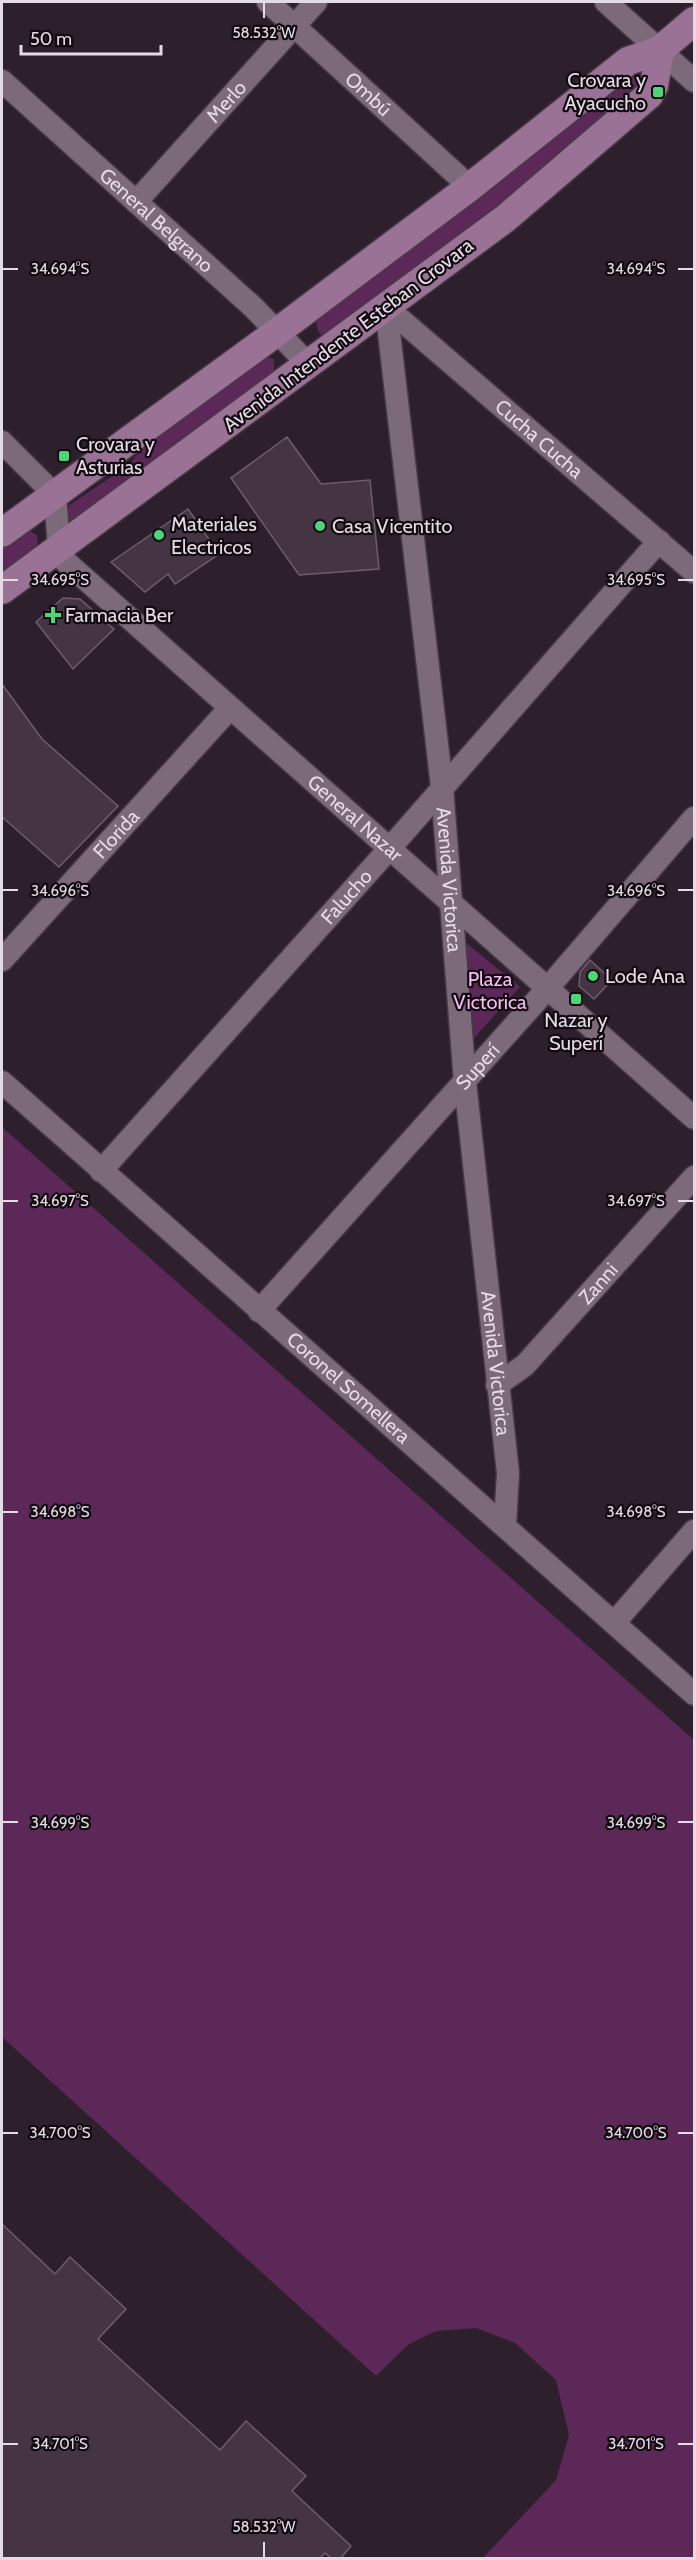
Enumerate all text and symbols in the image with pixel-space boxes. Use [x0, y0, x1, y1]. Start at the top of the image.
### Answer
scale bar [21, 18, 160, 56]
text: 58.532°W [233, 24, 296, 42]
text: 50 m [30, 28, 72, 50]
street label: Ombú [340, 67, 396, 121]
place label: Crovara y Ayacucho [564, 68, 646, 115]
street label: Merlo [201, 76, 251, 128]
marker: Crovara y Ayacucho [651, 85, 665, 99]
street label: General Belgrano [95, 163, 218, 278]
street label: Avenida Intendente Esteban Crovara [218, 233, 478, 437]
text: 34.694°S [31, 260, 89, 278]
text: 34.694°S [607, 260, 665, 278]
street label: Cucha Cucha [490, 394, 588, 484]
place label: Crovara y Asturias [76, 432, 155, 479]
marker: Crovara y Asturias [57, 449, 71, 463]
place label: Materiales Electricos [171, 512, 257, 559]
place label: Casa Vicentito [332, 514, 452, 538]
marker: Casa Vicentito [313, 519, 327, 533]
marker: Materiales Electricos [152, 528, 166, 542]
text: 34.695°S [31, 571, 89, 589]
text: 34.695°S [607, 571, 665, 589]
place label: Farmacia Ber [65, 603, 174, 627]
marker: Farmacia Ber [46, 608, 60, 622]
street label: General Nazar [303, 770, 408, 867]
street label: Florida [88, 804, 144, 863]
street label: Avenida Victorica [432, 806, 467, 953]
street label: Falucho [316, 864, 377, 929]
text: 34.696°S [31, 882, 89, 900]
text: 34.696°S [607, 882, 665, 900]
place label: Lode Ana [605, 964, 685, 988]
park label: Plaza Victorica [453, 967, 527, 1014]
marker: Lode Ana [586, 969, 600, 983]
marker: Nazar y Superí [569, 992, 583, 1006]
place label: Nazar y Superí [544, 1008, 608, 1055]
street label: Superí [451, 1038, 505, 1095]
text: 34.697°S [31, 1192, 89, 1210]
text: 34.697°S [607, 1192, 665, 1210]
street label: Zanni [574, 1258, 623, 1309]
street label: Avenida Victorica [476, 1289, 516, 1437]
street label: Coronel Somellera [282, 1327, 416, 1449]
text: 34.698°S [31, 1503, 90, 1521]
text: 34.698°S [607, 1503, 666, 1521]
text: 34.699°S [31, 1814, 89, 1832]
text: 34.699°S [607, 1814, 665, 1832]
text: 34.700°S [29, 2124, 91, 2142]
text: 34.700°S [605, 2124, 667, 2142]
text: 34.701°S [32, 2435, 88, 2453]
text: 34.701°S [608, 2435, 664, 2453]
text: 58.532°W [233, 2518, 296, 2536]

